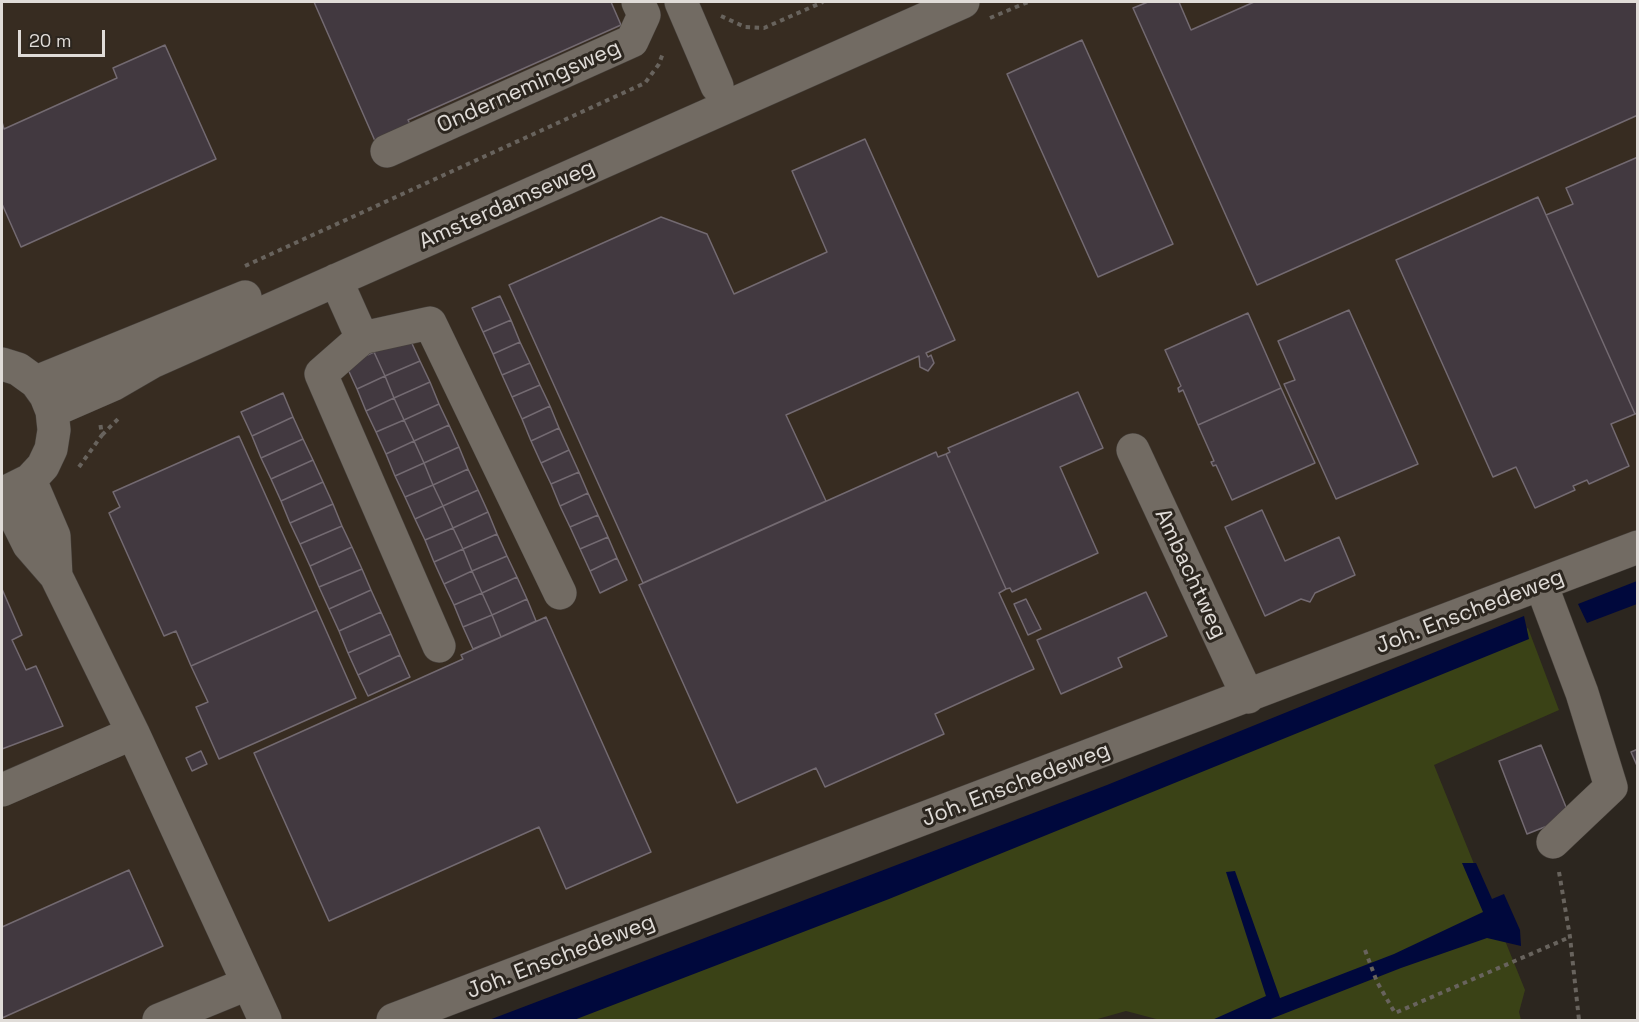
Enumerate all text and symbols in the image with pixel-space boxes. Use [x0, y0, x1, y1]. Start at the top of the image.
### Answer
scale bar [21, 18, 108, 56]
text: 20 m [29, 29, 72, 52]
street label: Ondernemingsweg [433, 35, 625, 139]
street label: Amsterdamseweg [415, 154, 599, 256]
street label: Ambachtweg [1148, 505, 1232, 643]
street label: Joh. Enschedeweg [1372, 564, 1568, 660]
street label: Joh. Enschedeweg [918, 737, 1114, 833]
street label: Joh. Enschedeweg [463, 909, 659, 1005]

